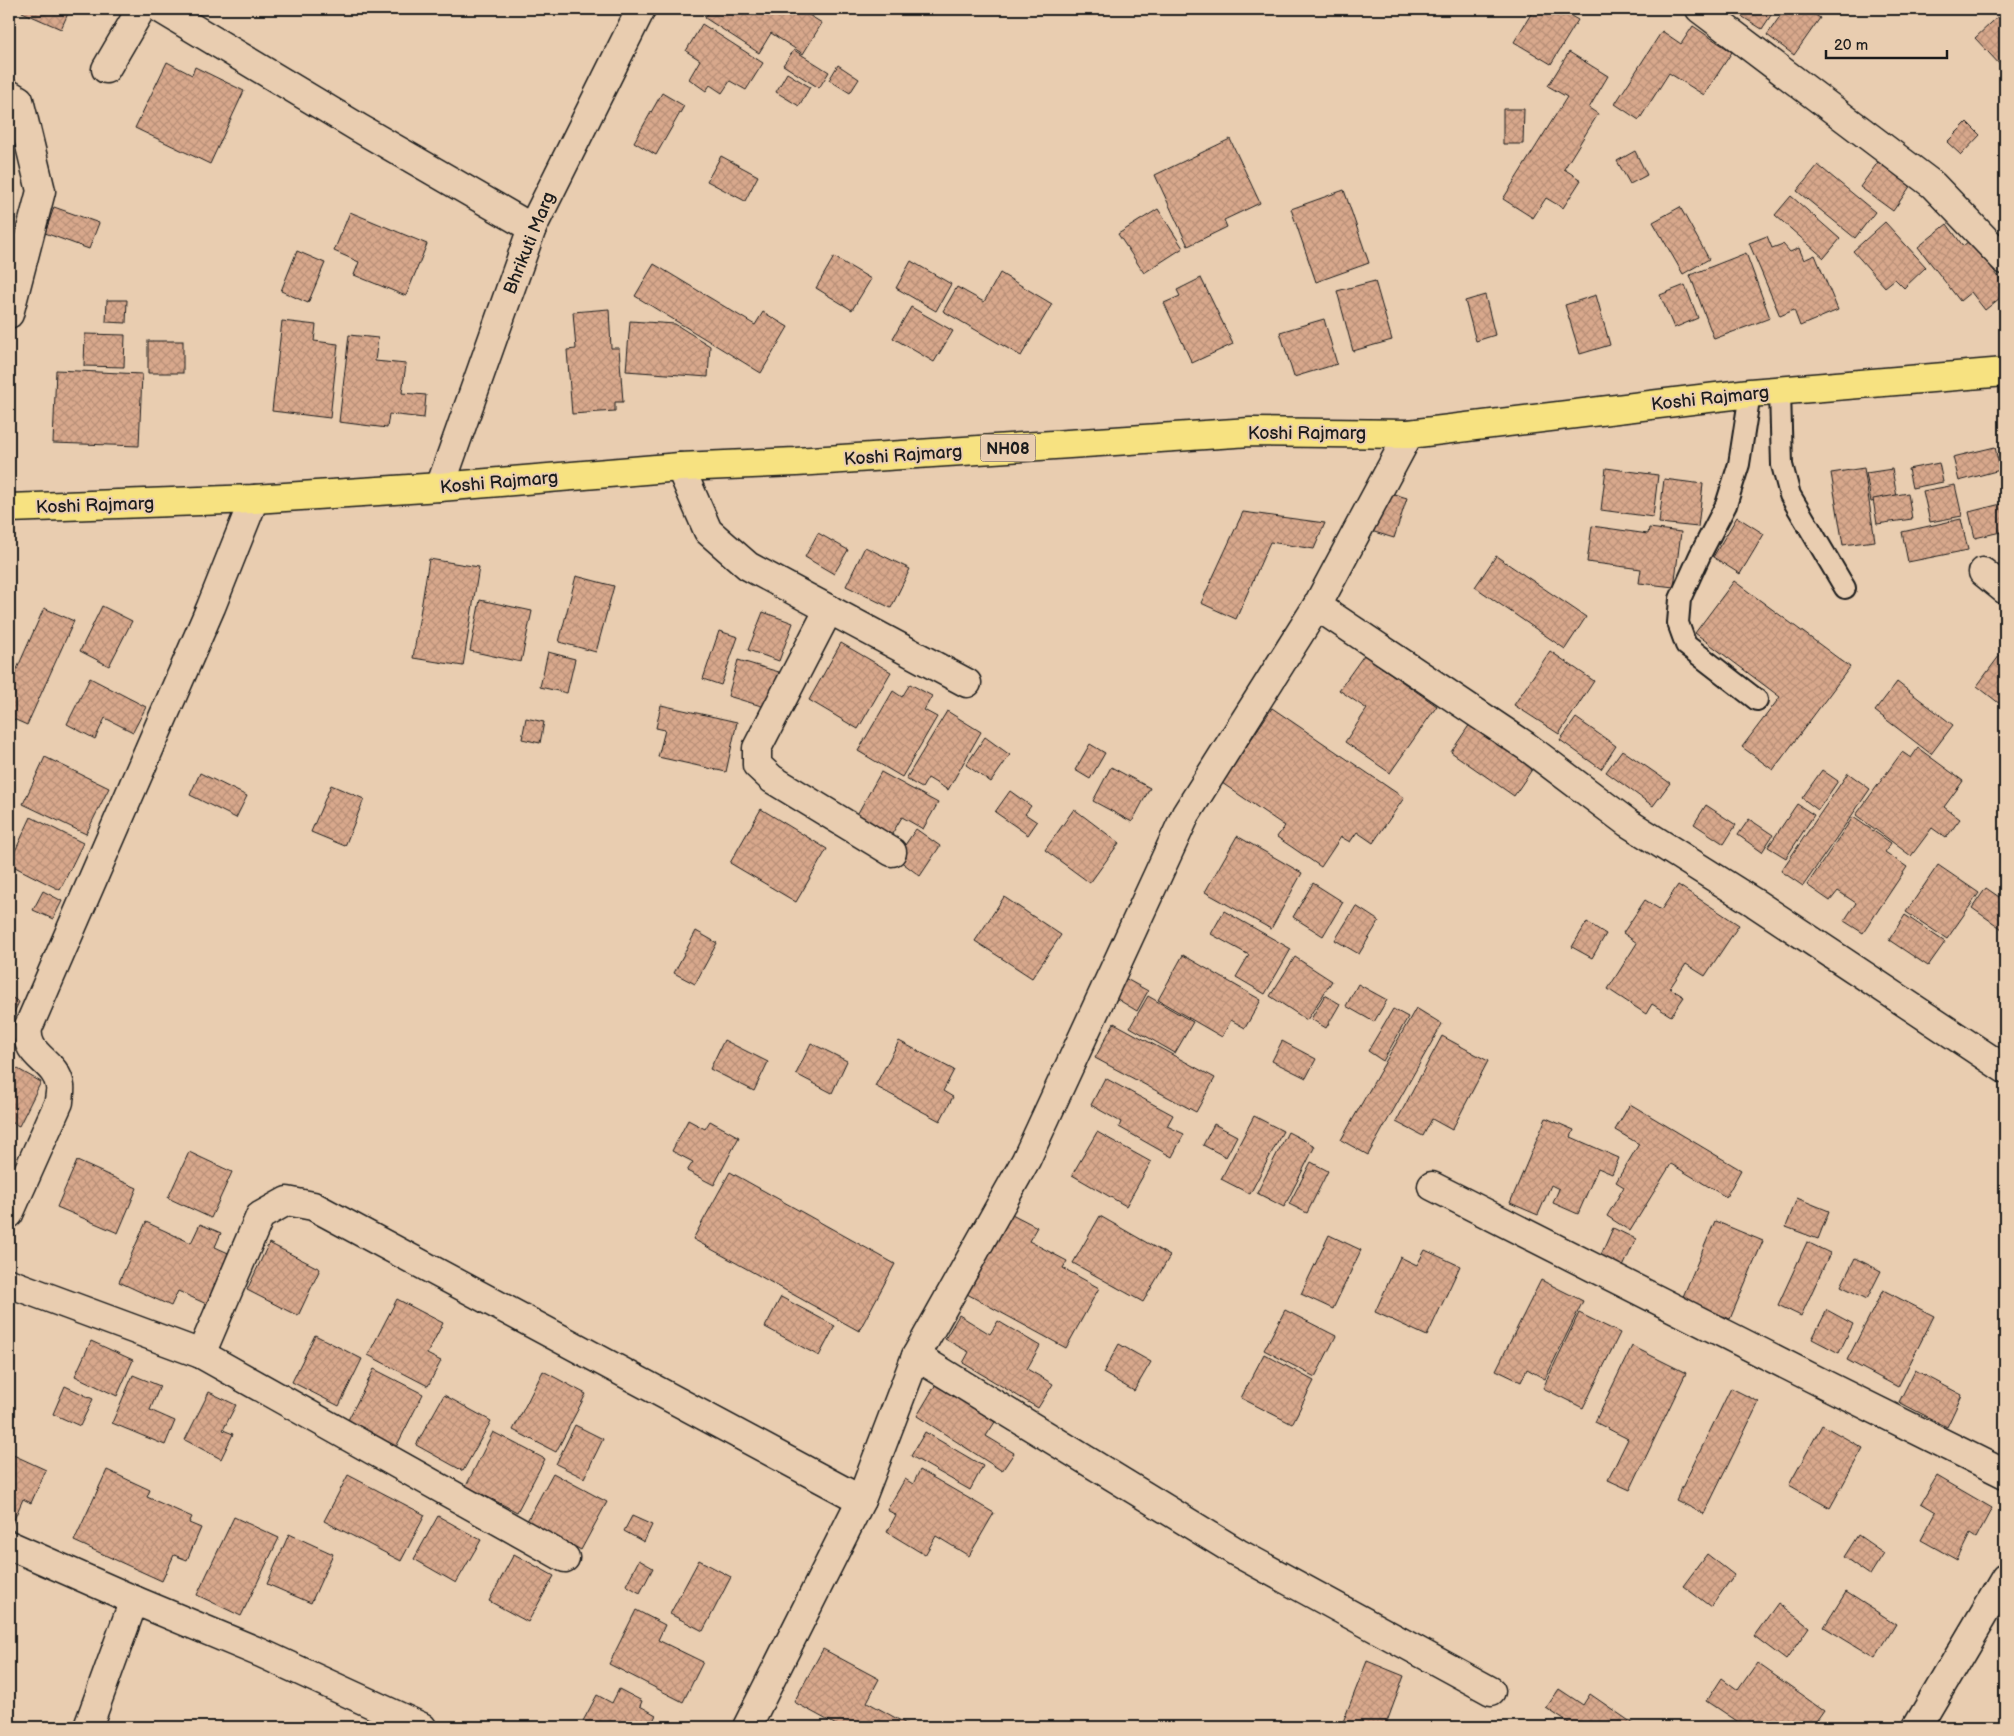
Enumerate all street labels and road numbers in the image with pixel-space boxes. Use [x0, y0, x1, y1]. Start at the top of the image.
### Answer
street label: Bhrikuti Marg [499, 189, 560, 297]
street label: Koshi Rajmarg [1650, 382, 1770, 415]
street label: Koshi Rajmarg [1248, 423, 1366, 444]
road number: NH08 [980, 434, 1036, 462]
street label: Koshi Rajmarg [843, 441, 963, 470]
street label: Koshi Rajmarg [439, 467, 559, 498]
street label: Koshi Rajmarg [35, 493, 155, 518]

